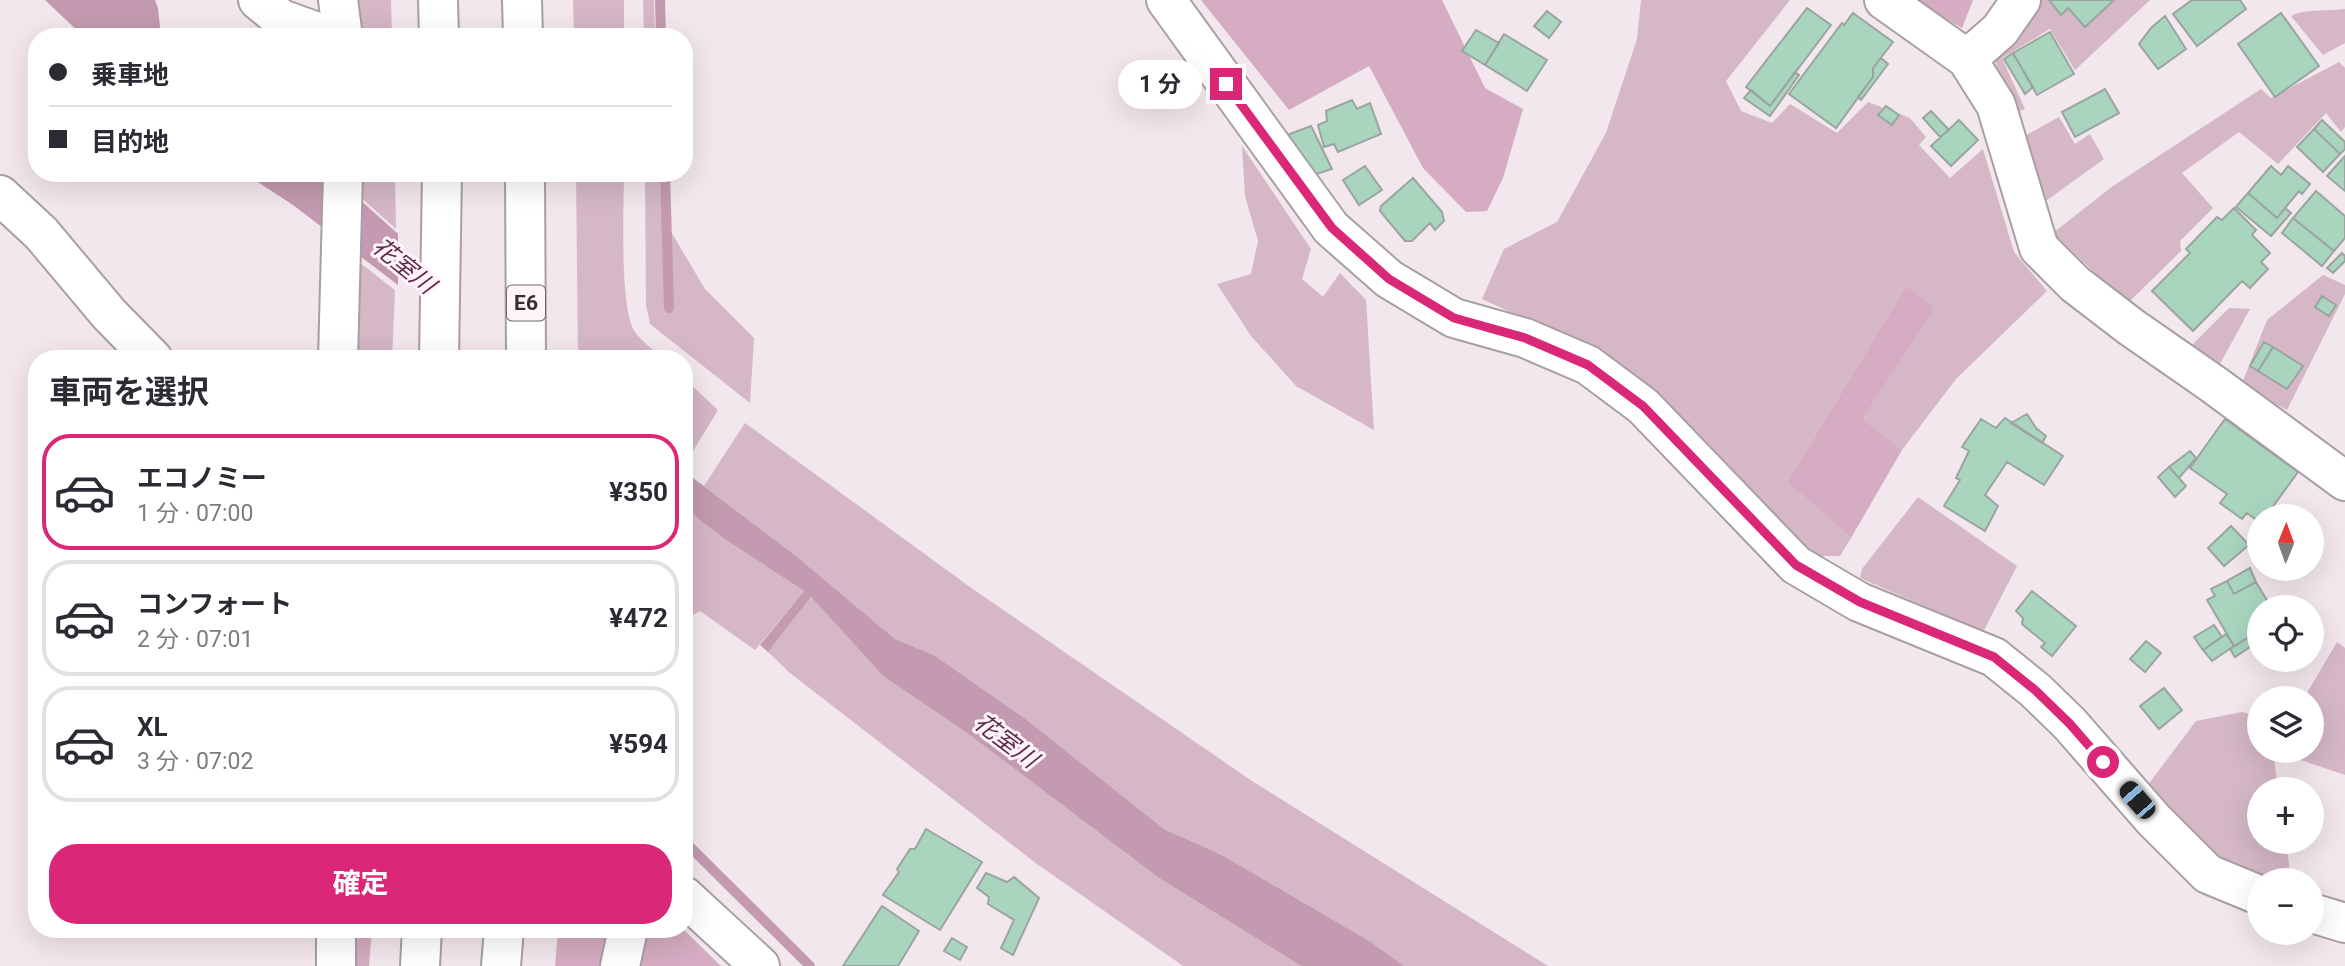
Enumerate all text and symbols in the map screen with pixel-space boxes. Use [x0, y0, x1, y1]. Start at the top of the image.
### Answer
text: 乗車地 [91, 60, 169, 90]
callout: 1 分 [1118, 60, 1202, 108]
route end [1210, 68, 1242, 100]
text: 1 分 [1139, 71, 1181, 98]
text: 目的地 [91, 127, 169, 157]
water label: 花室川 [367, 232, 443, 301]
road number: E6 [507, 286, 545, 320]
text: 車両を選択 [49, 373, 209, 411]
icon: car [53, 461, 116, 524]
text: エコノミー [137, 463, 267, 493]
text: ¥350 [609, 477, 668, 507]
text: 1 分 · 07:00 [137, 500, 253, 527]
north arrow [2247, 504, 2324, 581]
map controls [2247, 504, 2324, 945]
icon: car [53, 587, 116, 650]
text: コンフォート [137, 589, 292, 619]
button: locate [2247, 595, 2324, 672]
text: ¥472 [609, 603, 668, 633]
text: 2 分 · 07:01 [137, 626, 253, 653]
button: layers [2247, 686, 2324, 763]
water label: 花室川 [969, 708, 1046, 776]
text: XL [137, 712, 168, 742]
icon: car [53, 713, 116, 776]
text: ¥594 [609, 729, 668, 759]
route start [2087, 746, 2119, 778]
text: 3 分 · 07:02 [137, 748, 253, 775]
car [2116, 777, 2159, 823]
button: + [2247, 777, 2324, 854]
button: 確定 [49, 844, 672, 924]
button: − [2247, 868, 2324, 945]

